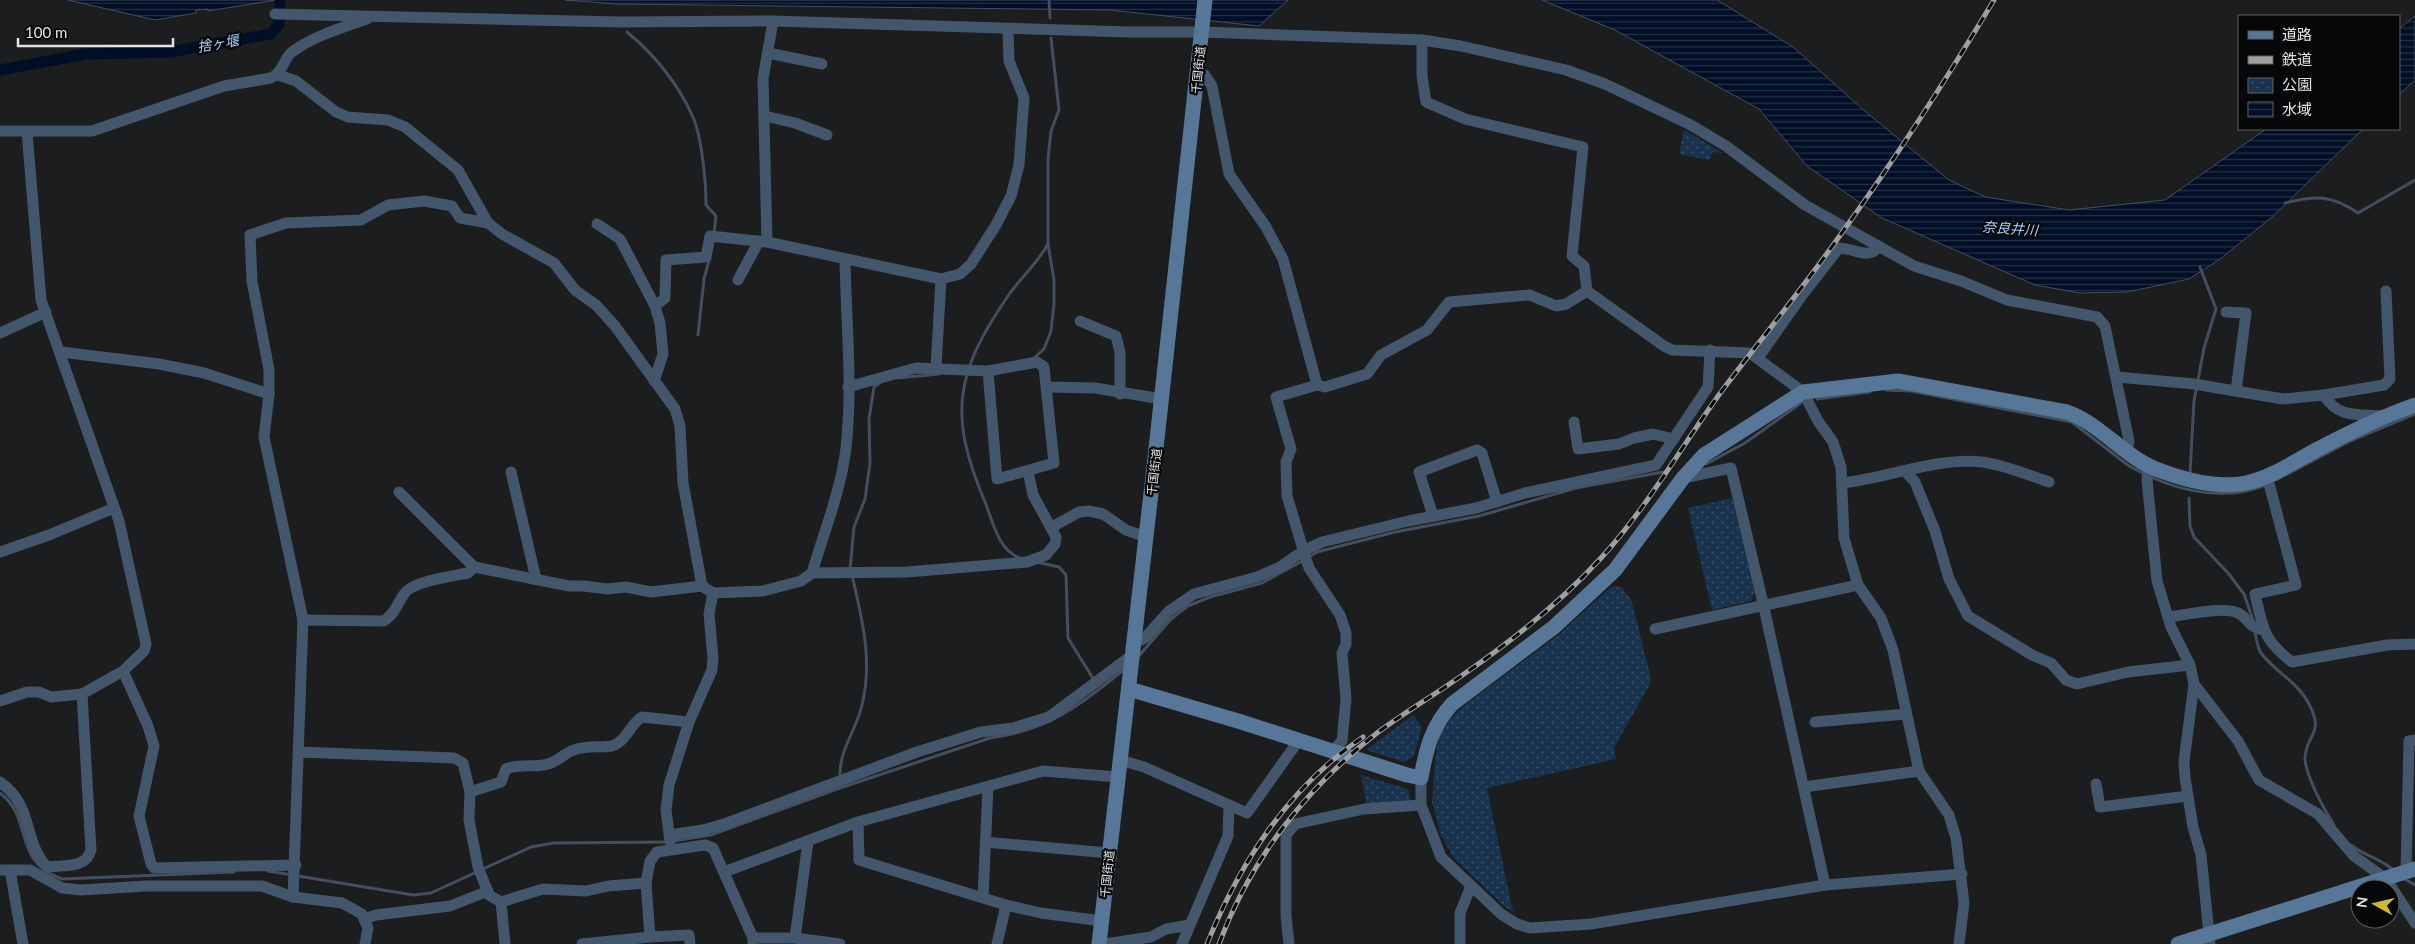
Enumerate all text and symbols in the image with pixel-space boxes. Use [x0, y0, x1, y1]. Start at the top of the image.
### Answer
scale bar [18, 15, 172, 47]
legend [2238, 15, 2400, 130]
text: 100 m [25, 23, 67, 41]
text: 道路 [2282, 25, 2312, 43]
water label: 捨ヶ堰 [196, 30, 243, 55]
street label: 千国街道 [1188, 45, 1208, 95]
text: 鉄道 [2282, 50, 2312, 68]
text: 公園 [2282, 75, 2312, 93]
text: 水域 [2282, 100, 2312, 118]
water label: 奈良井川 [1981, 218, 2041, 239]
street label: 千国街道 [1144, 447, 1164, 497]
street label: 千国街道 [1097, 849, 1117, 899]
north arrow [2350, 879, 2400, 929]
text: N [2352, 896, 2371, 909]

